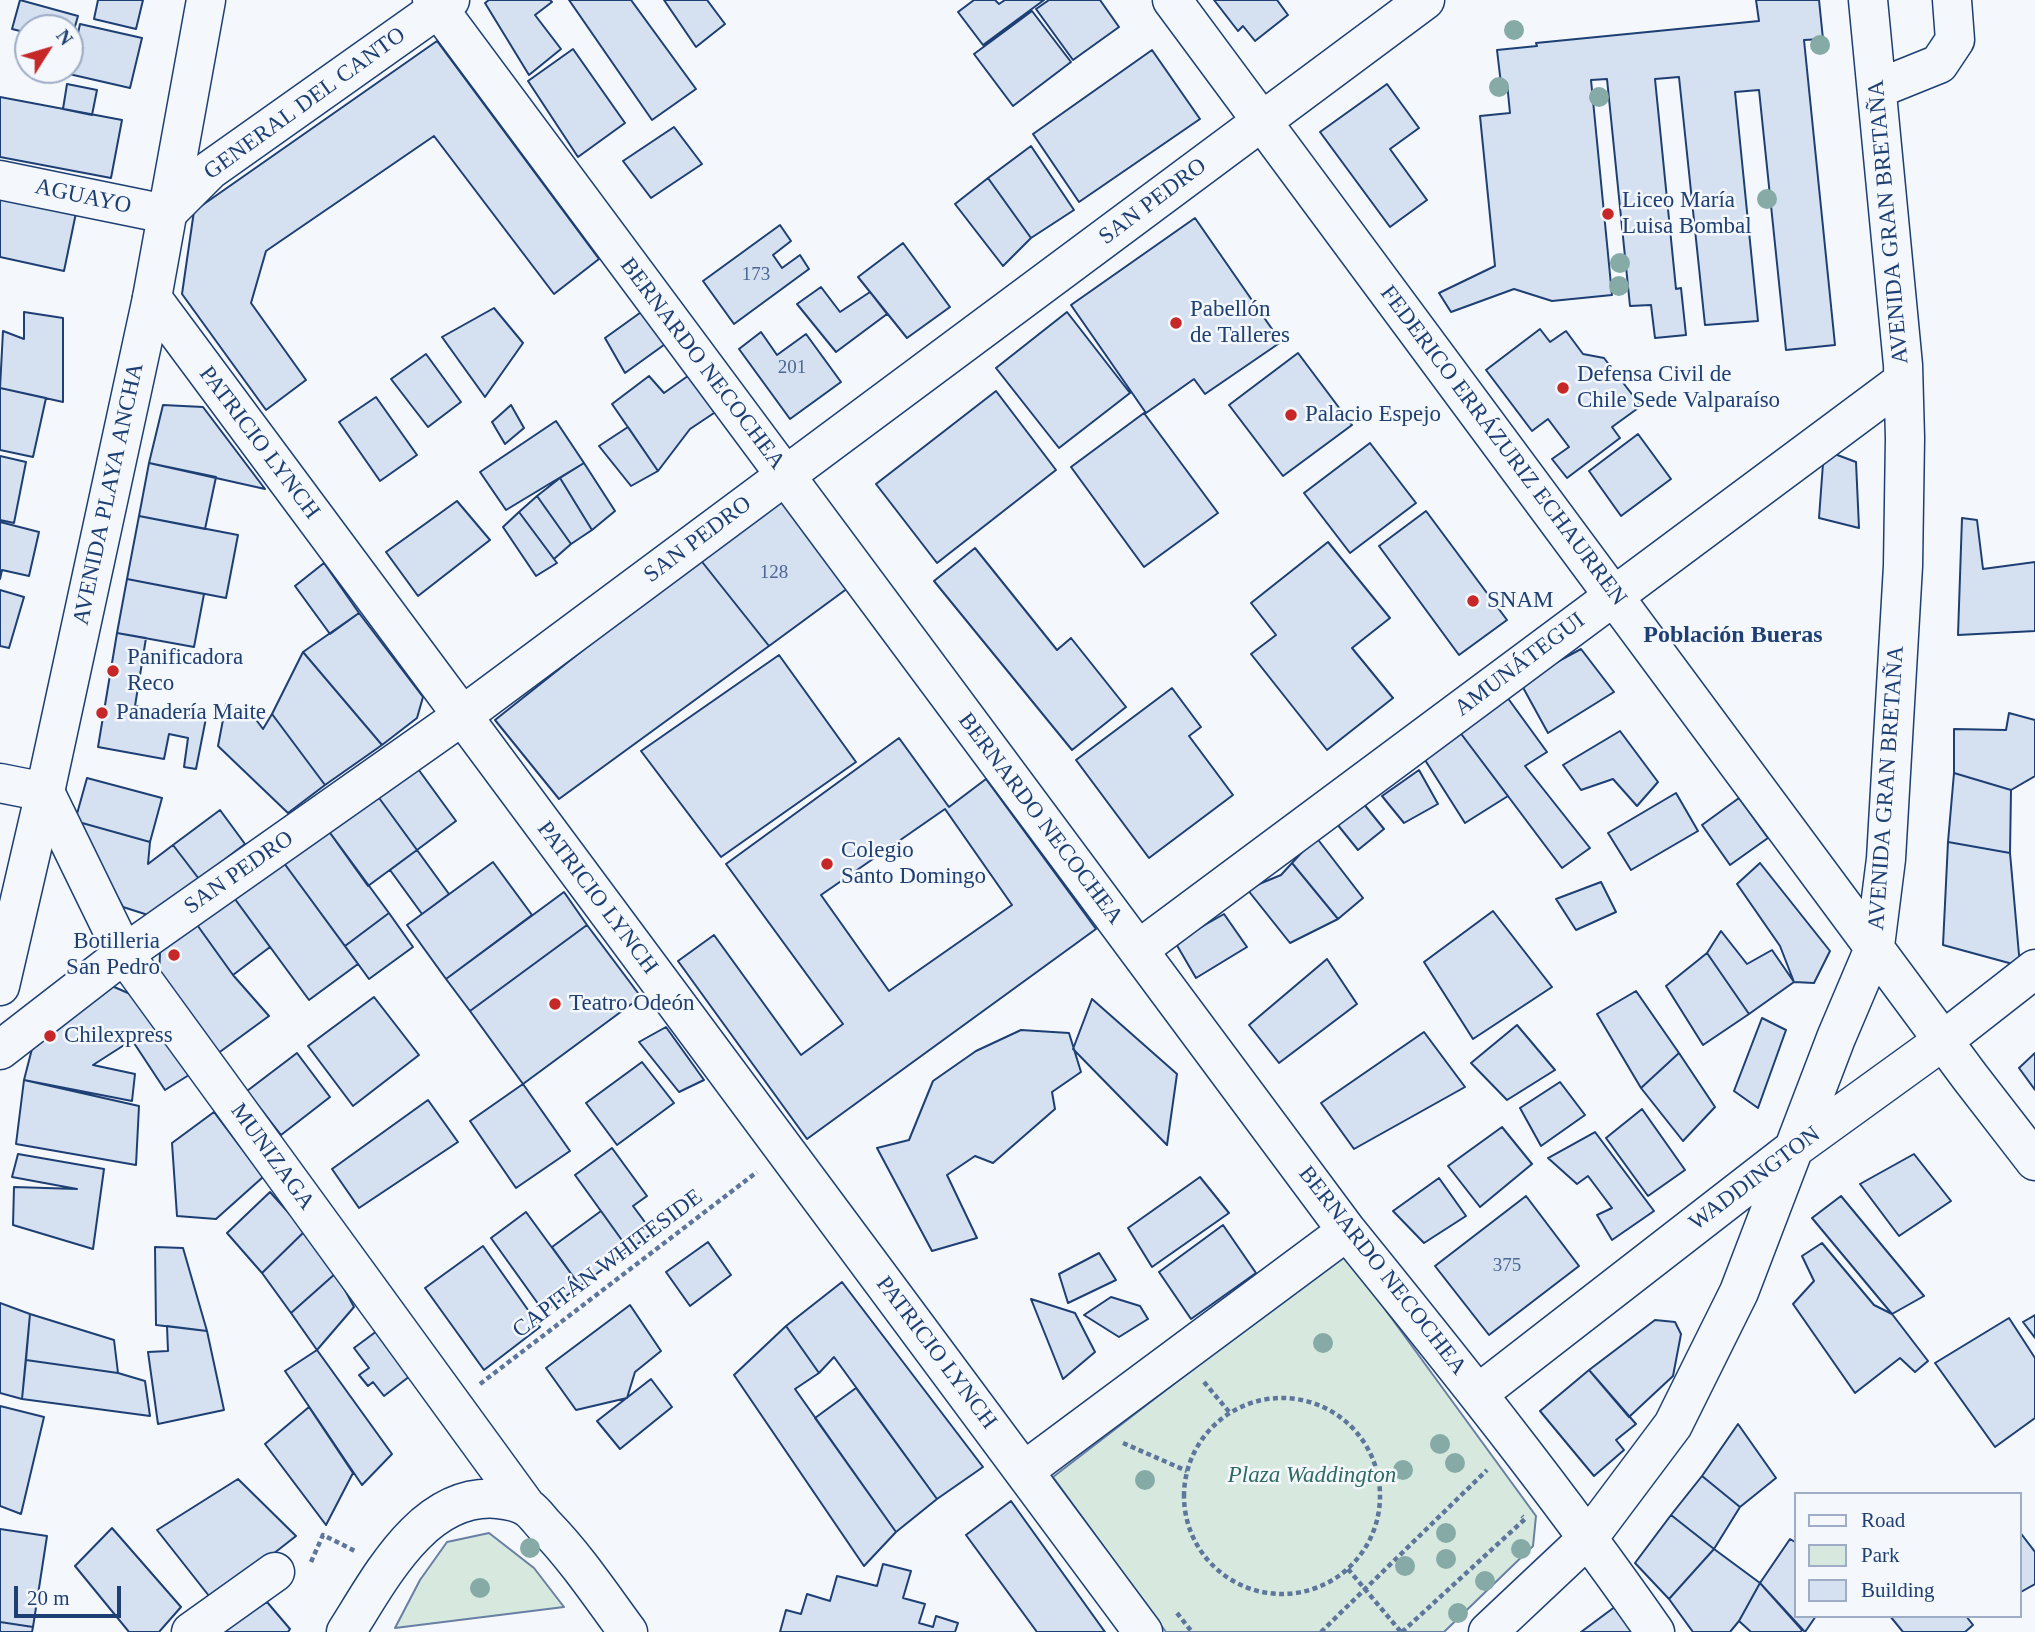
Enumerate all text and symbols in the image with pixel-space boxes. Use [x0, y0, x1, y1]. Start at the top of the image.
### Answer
north arrow [14, 14, 84, 84]
street label: GENERAL DEL CANTO [199, 22, 411, 186]
text: N [52, 25, 77, 49]
street label: AVENIDA GRAN BRETAÑA [1863, 79, 1915, 365]
street label: SAN PEDRO [1094, 153, 1212, 251]
street label: AGUAYO [32, 173, 134, 221]
place label: Liceo María Luisa Bombal [1622, 187, 1752, 241]
marker: Liceo María Luisa Bombal [1600, 206, 1616, 222]
street label: BERNARDO NECOCHEA [614, 253, 790, 475]
house number: 173 [742, 264, 770, 286]
street label: FEDERICO ERRÁZURIZ ECHAURREN [1374, 281, 1632, 611]
place label: Pabellón de Talleres [1190, 296, 1290, 350]
marker: Pabellón de Talleres [1168, 315, 1184, 331]
house number: 201 [778, 357, 806, 379]
street label: AVENIDA PLAYA ANCHA [68, 361, 150, 627]
street label: PATRICIO LYNCH [193, 361, 325, 525]
place label: Defensa Civil de Chile Sede Valparaíso [1577, 361, 1780, 415]
marker: Defensa Civil de Chile Sede Valparaíso [1555, 380, 1571, 396]
place label: Palacio Espejo [1305, 401, 1441, 429]
marker: Palacio Espejo [1283, 407, 1299, 423]
street label: SAN PEDRO [639, 491, 757, 589]
house number: 128 [760, 562, 788, 584]
place label: SNAM [1487, 587, 1553, 615]
marker: SNAM [1465, 593, 1481, 609]
street label: AMUNÁTEGUI [1449, 607, 1591, 723]
district label: Población Bueras [1643, 622, 1823, 650]
place label: Panificadora Reco [127, 644, 243, 698]
street label: AVENIDA GRAN BRETAÑA [1863, 645, 1911, 931]
marker: Panificadora Reco [105, 663, 121, 679]
place label: Panadería Maite [116, 699, 266, 727]
marker: Panadería Maite [94, 705, 110, 721]
street label: BERNARDO NECOCHEA [952, 708, 1128, 930]
street label: PATRICIO LYNCH [531, 816, 663, 980]
street label: SAN PEDRO [179, 825, 299, 921]
place label: Colegio Santo Domingo [841, 837, 986, 891]
marker: Colegio Santo Domingo [819, 856, 835, 872]
place label: Botilleria San Pedro [66, 928, 160, 982]
marker: Botilleria San Pedro [166, 947, 182, 963]
place label: Teatro Odeón [569, 990, 694, 1018]
marker: Teatro Odeón [547, 996, 563, 1012]
place label: Chilexpress [64, 1022, 173, 1050]
marker: Chilexpress [42, 1028, 58, 1044]
street label: MUNIZAGA [224, 1098, 320, 1216]
street label: WADDINGTON [1684, 1121, 1826, 1237]
street label: BERNARDO NECOCHEA [1292, 1161, 1472, 1381]
street label: CAPITÁN WHITESIDE [508, 1184, 708, 1344]
house number: 375 [1493, 1255, 1521, 1277]
street label: PATRICIO LYNCH [870, 1271, 1002, 1435]
park label: Plaza Waddington [1228, 1462, 1396, 1490]
legend [1794, 1492, 2021, 1618]
text: Road [1861, 1508, 1905, 1532]
text: Park [1861, 1543, 1900, 1567]
scale bar [18, 1572, 124, 1616]
text: Building [1861, 1578, 1935, 1602]
text: 20 m [27, 1586, 70, 1610]

